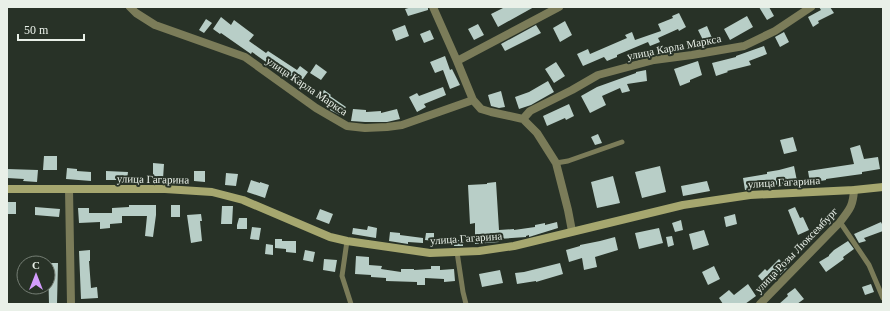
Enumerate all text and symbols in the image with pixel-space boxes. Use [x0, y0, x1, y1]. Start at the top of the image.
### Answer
scale bar [18, 16, 84, 42]
text: 50 m [24, 23, 49, 37]
street label: улица Карла Маркса [626, 32, 722, 62]
street label: улица Карла Маркса [264, 54, 350, 118]
street label: улица Гагарина [117, 172, 189, 186]
street label: улица Гагарина [748, 174, 821, 190]
street label: улица Розы Люксембург [752, 204, 840, 295]
street label: улица Гагарина [429, 229, 503, 247]
north arrow [16, 255, 56, 295]
text: С [32, 259, 40, 271]

